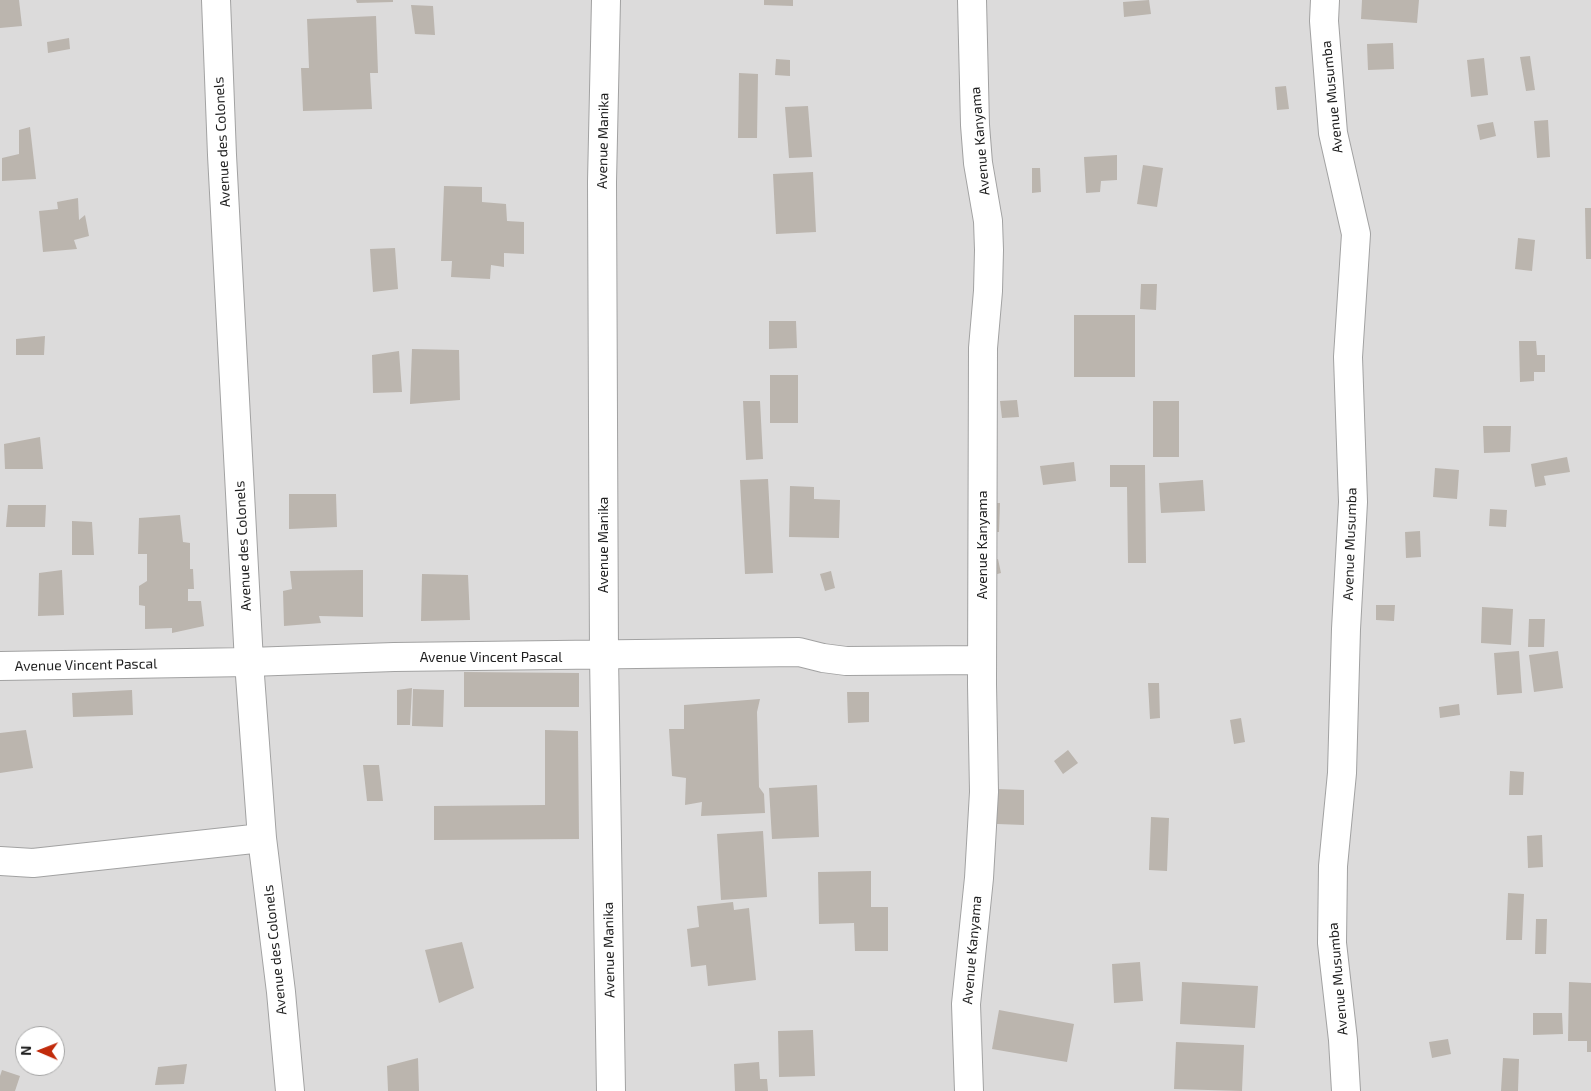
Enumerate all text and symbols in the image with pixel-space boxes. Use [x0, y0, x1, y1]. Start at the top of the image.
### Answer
street label: Avenue Musumba [1318, 40, 1346, 154]
street label: Avenue des Colonels [210, 76, 234, 208]
street label: Avenue Kanyama [967, 86, 993, 196]
street label: Avenue Manika [594, 93, 612, 189]
street label: Avenue des Colonels [231, 480, 255, 612]
street label: Avenue Musumba [1340, 487, 1360, 601]
street label: Avenue Kanyama [974, 490, 990, 600]
street label: Avenue Manika [595, 497, 611, 593]
street label: Avenue Vincent Pascal [420, 649, 562, 665]
street label: Avenue Vincent Pascal [15, 655, 157, 675]
street label: Avenue des Colonels [260, 884, 290, 1016]
street label: Avenue Kanyama [959, 895, 985, 1005]
street label: Avenue Manika [600, 902, 618, 998]
street label: Avenue Musumba [1325, 922, 1351, 1036]
north arrow [15, 1026, 65, 1076]
text: N [17, 1046, 34, 1056]

